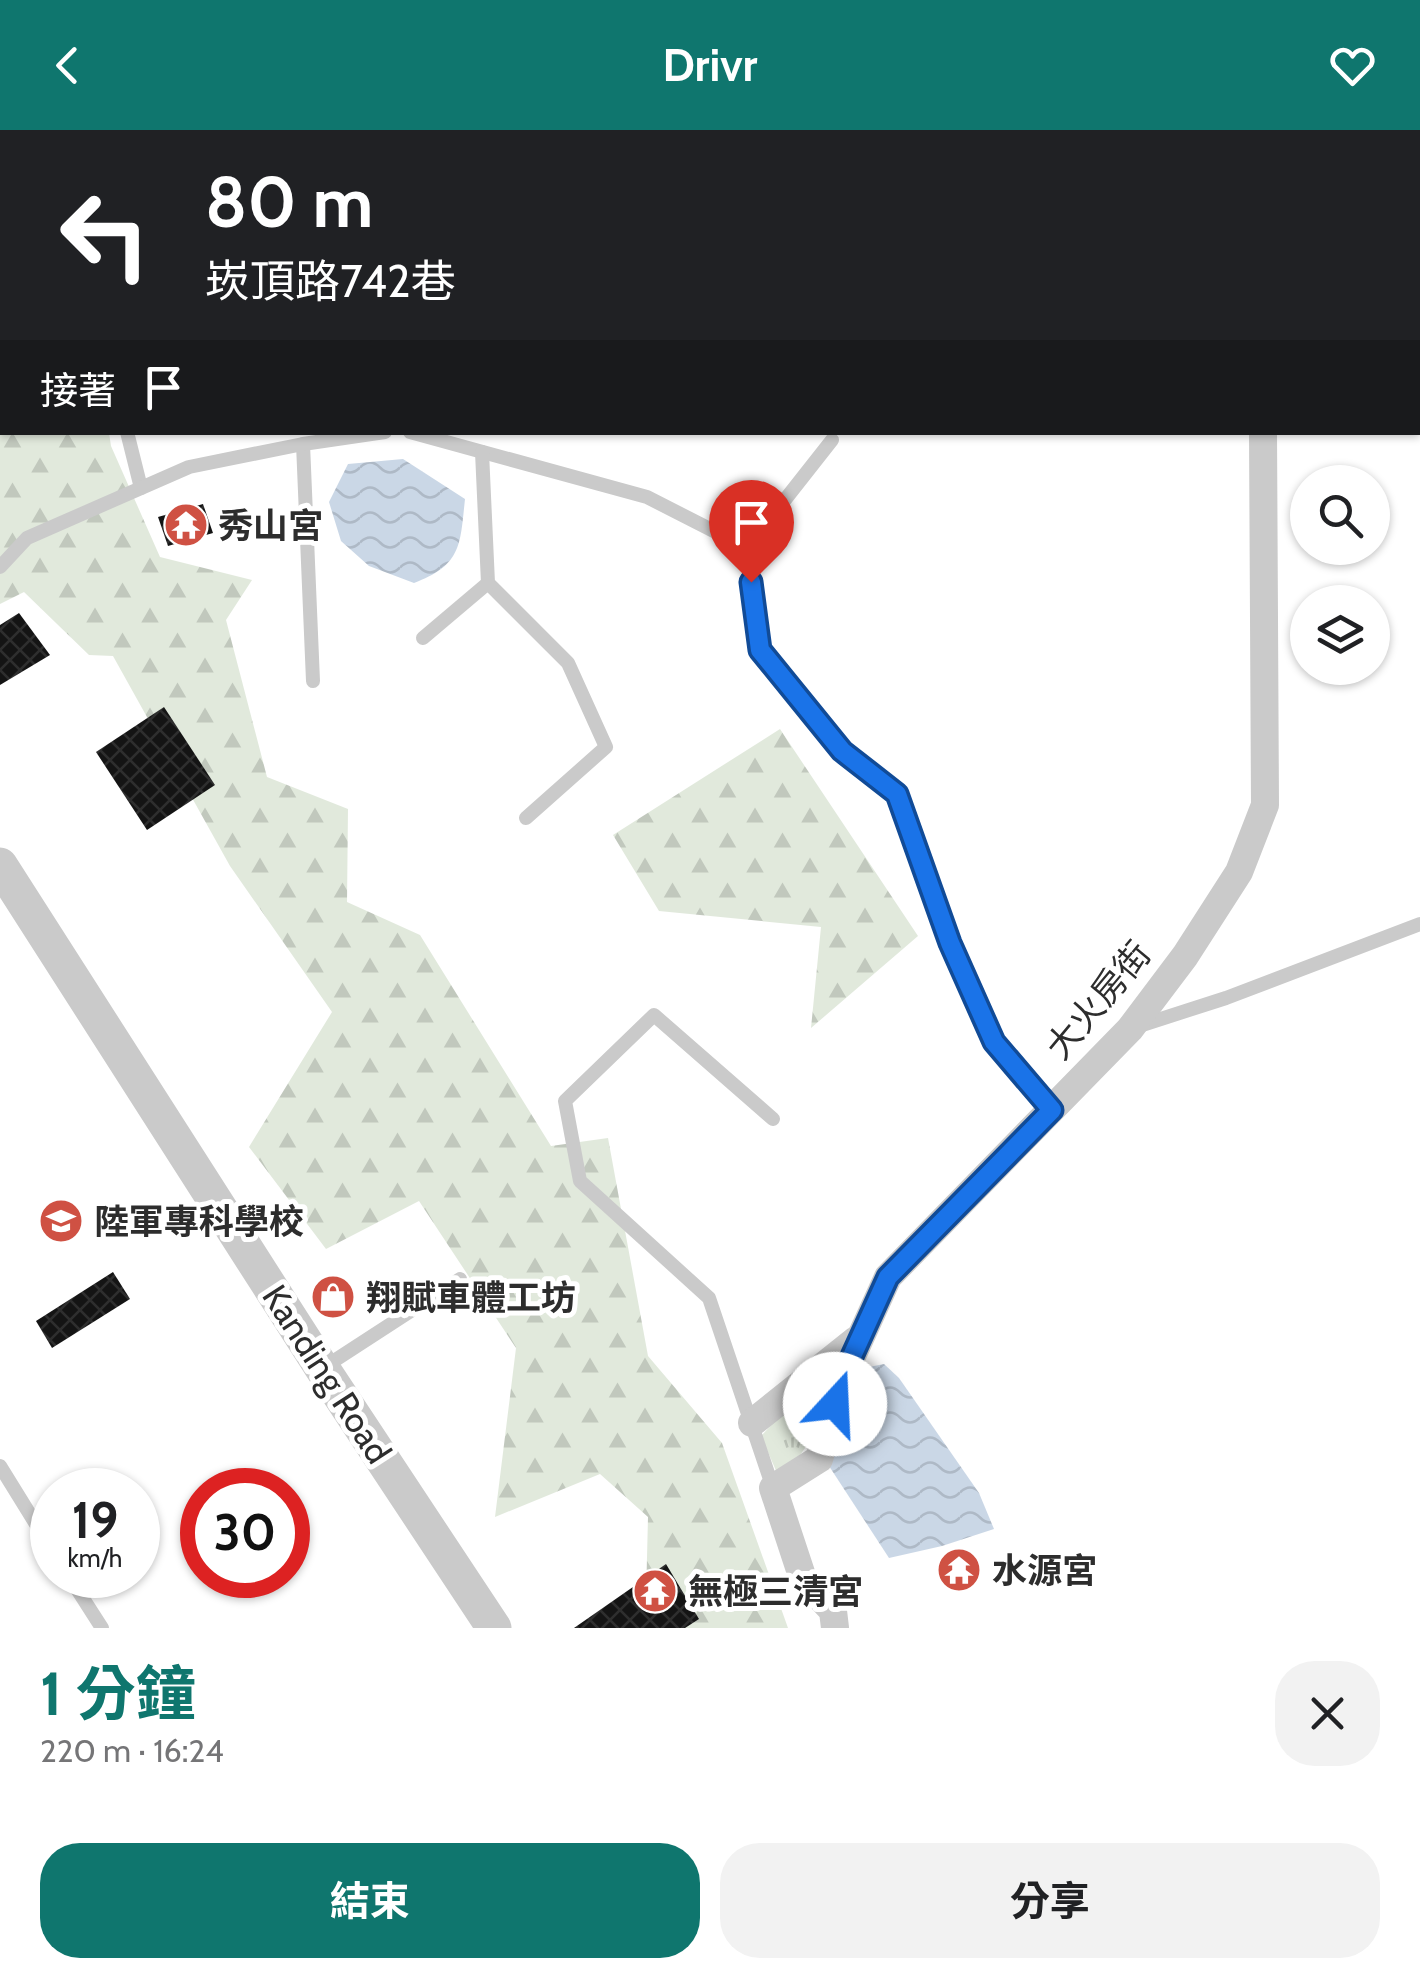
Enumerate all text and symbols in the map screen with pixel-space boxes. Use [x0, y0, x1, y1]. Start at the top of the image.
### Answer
icon: back [40, 38, 95, 93]
text: Drivr [663, 38, 757, 92]
icon: heart [1325, 38, 1380, 93]
text: 80 m [205, 159, 373, 245]
icon: left [40, 170, 170, 300]
text: 崁頂路742巷 [205, 254, 456, 308]
icon: arrive [136, 360, 191, 415]
text: 接著 [40, 367, 116, 414]
map controls [1290, 465, 1390, 685]
button: search [1290, 465, 1390, 565]
pin [709, 480, 794, 583]
icon: arrive [724, 495, 779, 550]
temple icon: 秀山宮 [163, 502, 209, 548]
place label: 秀山宮 [218, 504, 323, 547]
button: layers [1290, 585, 1390, 685]
street label: 大火房街 [1037, 933, 1159, 1067]
school or university icon: 陸軍專科學校 [38, 1198, 84, 1244]
place label: 陸軍專科學校 [94, 1200, 304, 1243]
shop icon: 翔賦車體工坊 [310, 1274, 356, 1320]
place label: 翔賦車體工坊 [366, 1276, 576, 1319]
street label: Kanding Road [253, 1277, 401, 1471]
position arrow [783, 1352, 887, 1456]
speed limit sign: 30 [180, 1468, 310, 1598]
text: 19 [72, 1490, 118, 1551]
text: km/h [68, 1543, 122, 1573]
temple icon: 水源宮 [936, 1547, 982, 1593]
place label: 水源宮 [992, 1549, 1097, 1592]
temple icon: 無極三清宮 [632, 1568, 678, 1614]
place label: 無極三清宮 [688, 1570, 863, 1613]
text: 1 分鐘 [40, 1657, 196, 1730]
button: close [1275, 1661, 1380, 1766]
text: 220 m · 16:24 [40, 1731, 224, 1770]
button: 結束 [40, 1843, 700, 1958]
button: 分享 [720, 1843, 1380, 1958]

